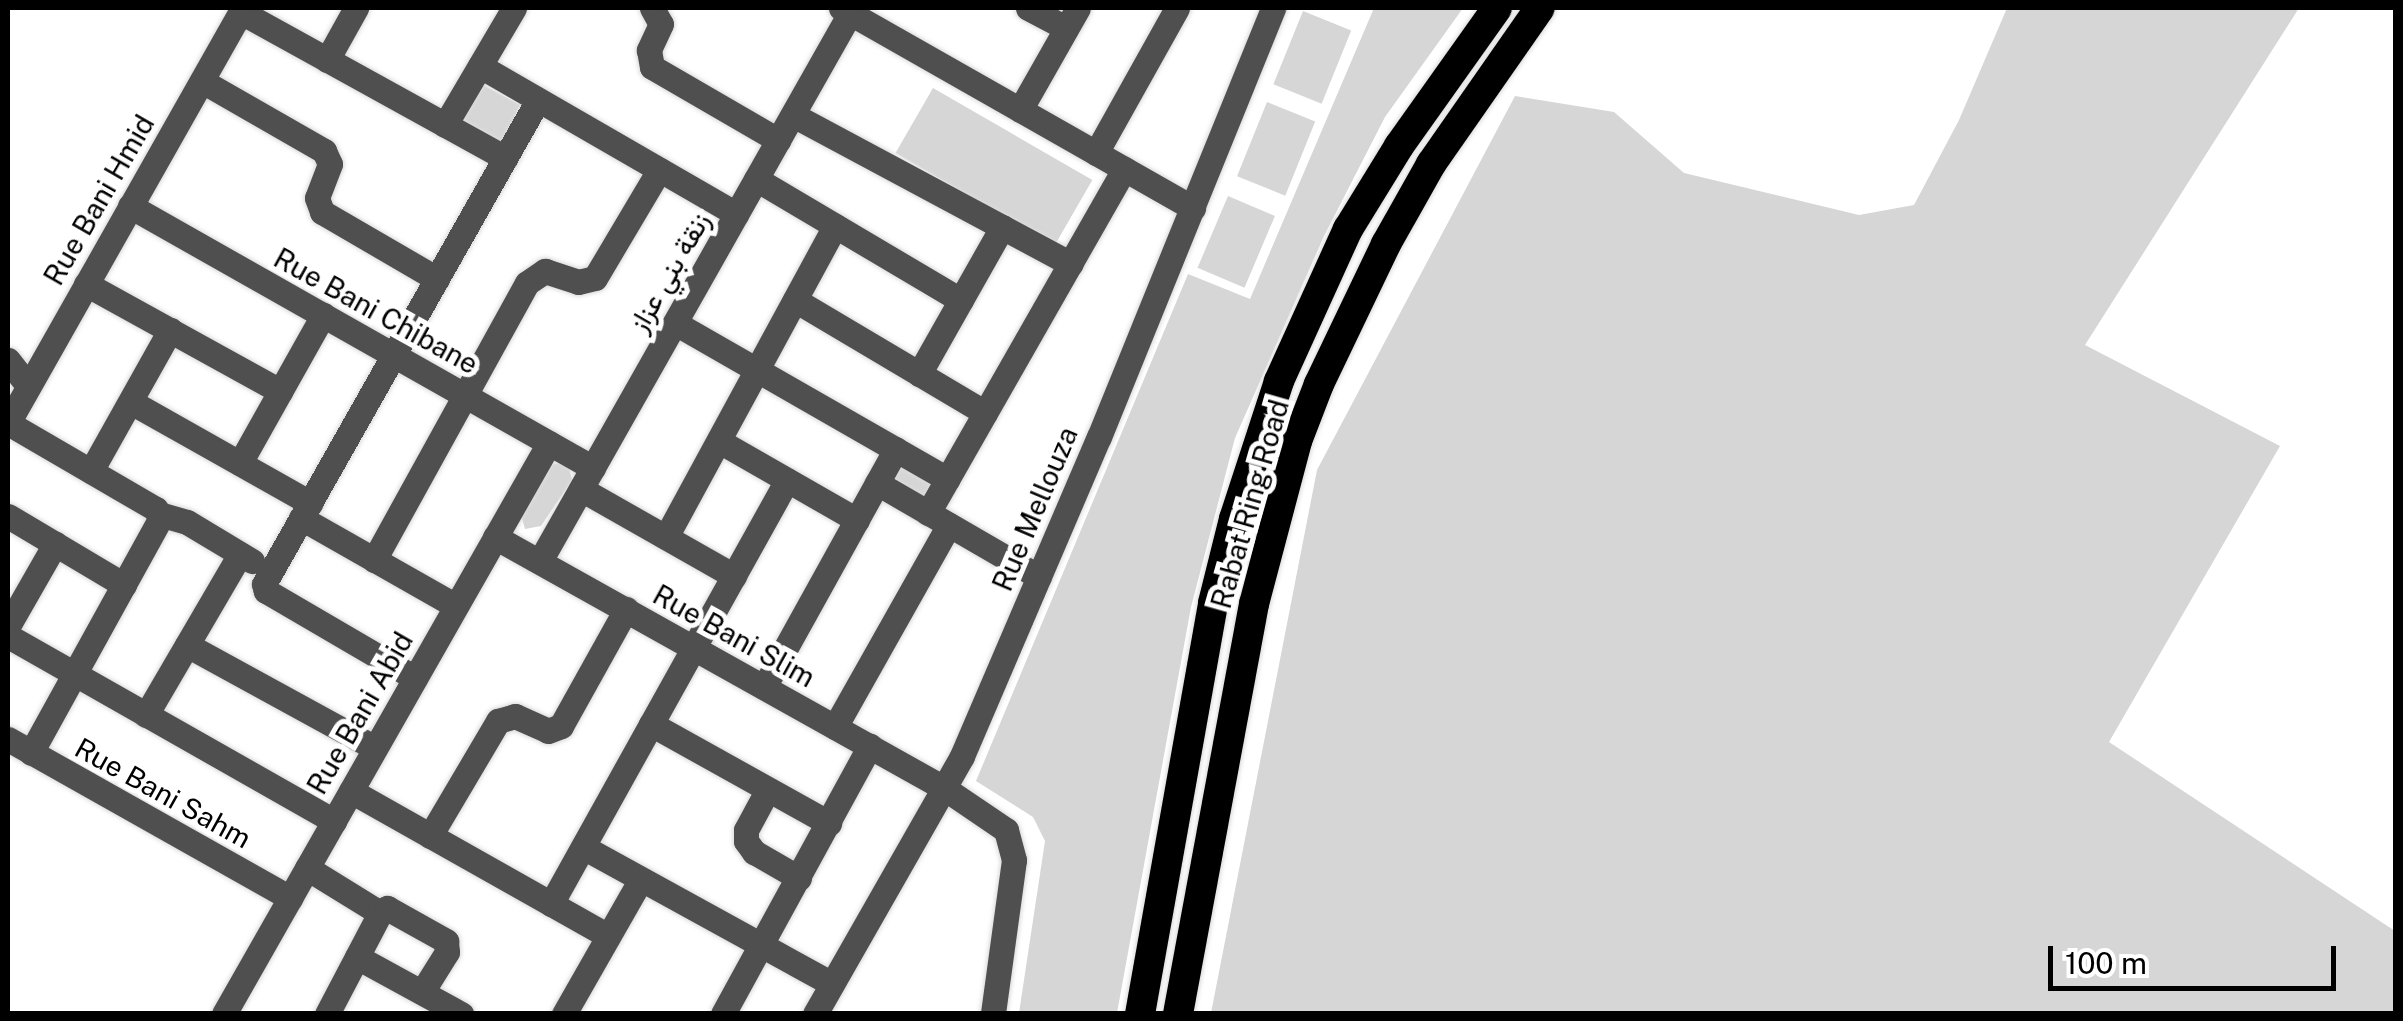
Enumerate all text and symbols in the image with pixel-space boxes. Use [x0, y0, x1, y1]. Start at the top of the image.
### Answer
street label: Rue Bani Hmid [37, 109, 161, 291]
street label: زنقة بني عزاز [621, 206, 717, 338]
street label: Rue Bani Chibane [268, 241, 484, 381]
street label: Rabat Ring Road [1204, 396, 1296, 612]
street label: Rue Mellouza [985, 422, 1085, 596]
street label: Rue Bani Slim [647, 578, 821, 694]
street label: Rue Bani Abid [300, 626, 420, 800]
street label: Rue Bani Sahm [69, 731, 257, 855]
scale bar [2053, 926, 2340, 988]
text: 100 m [2065, 945, 2147, 981]

